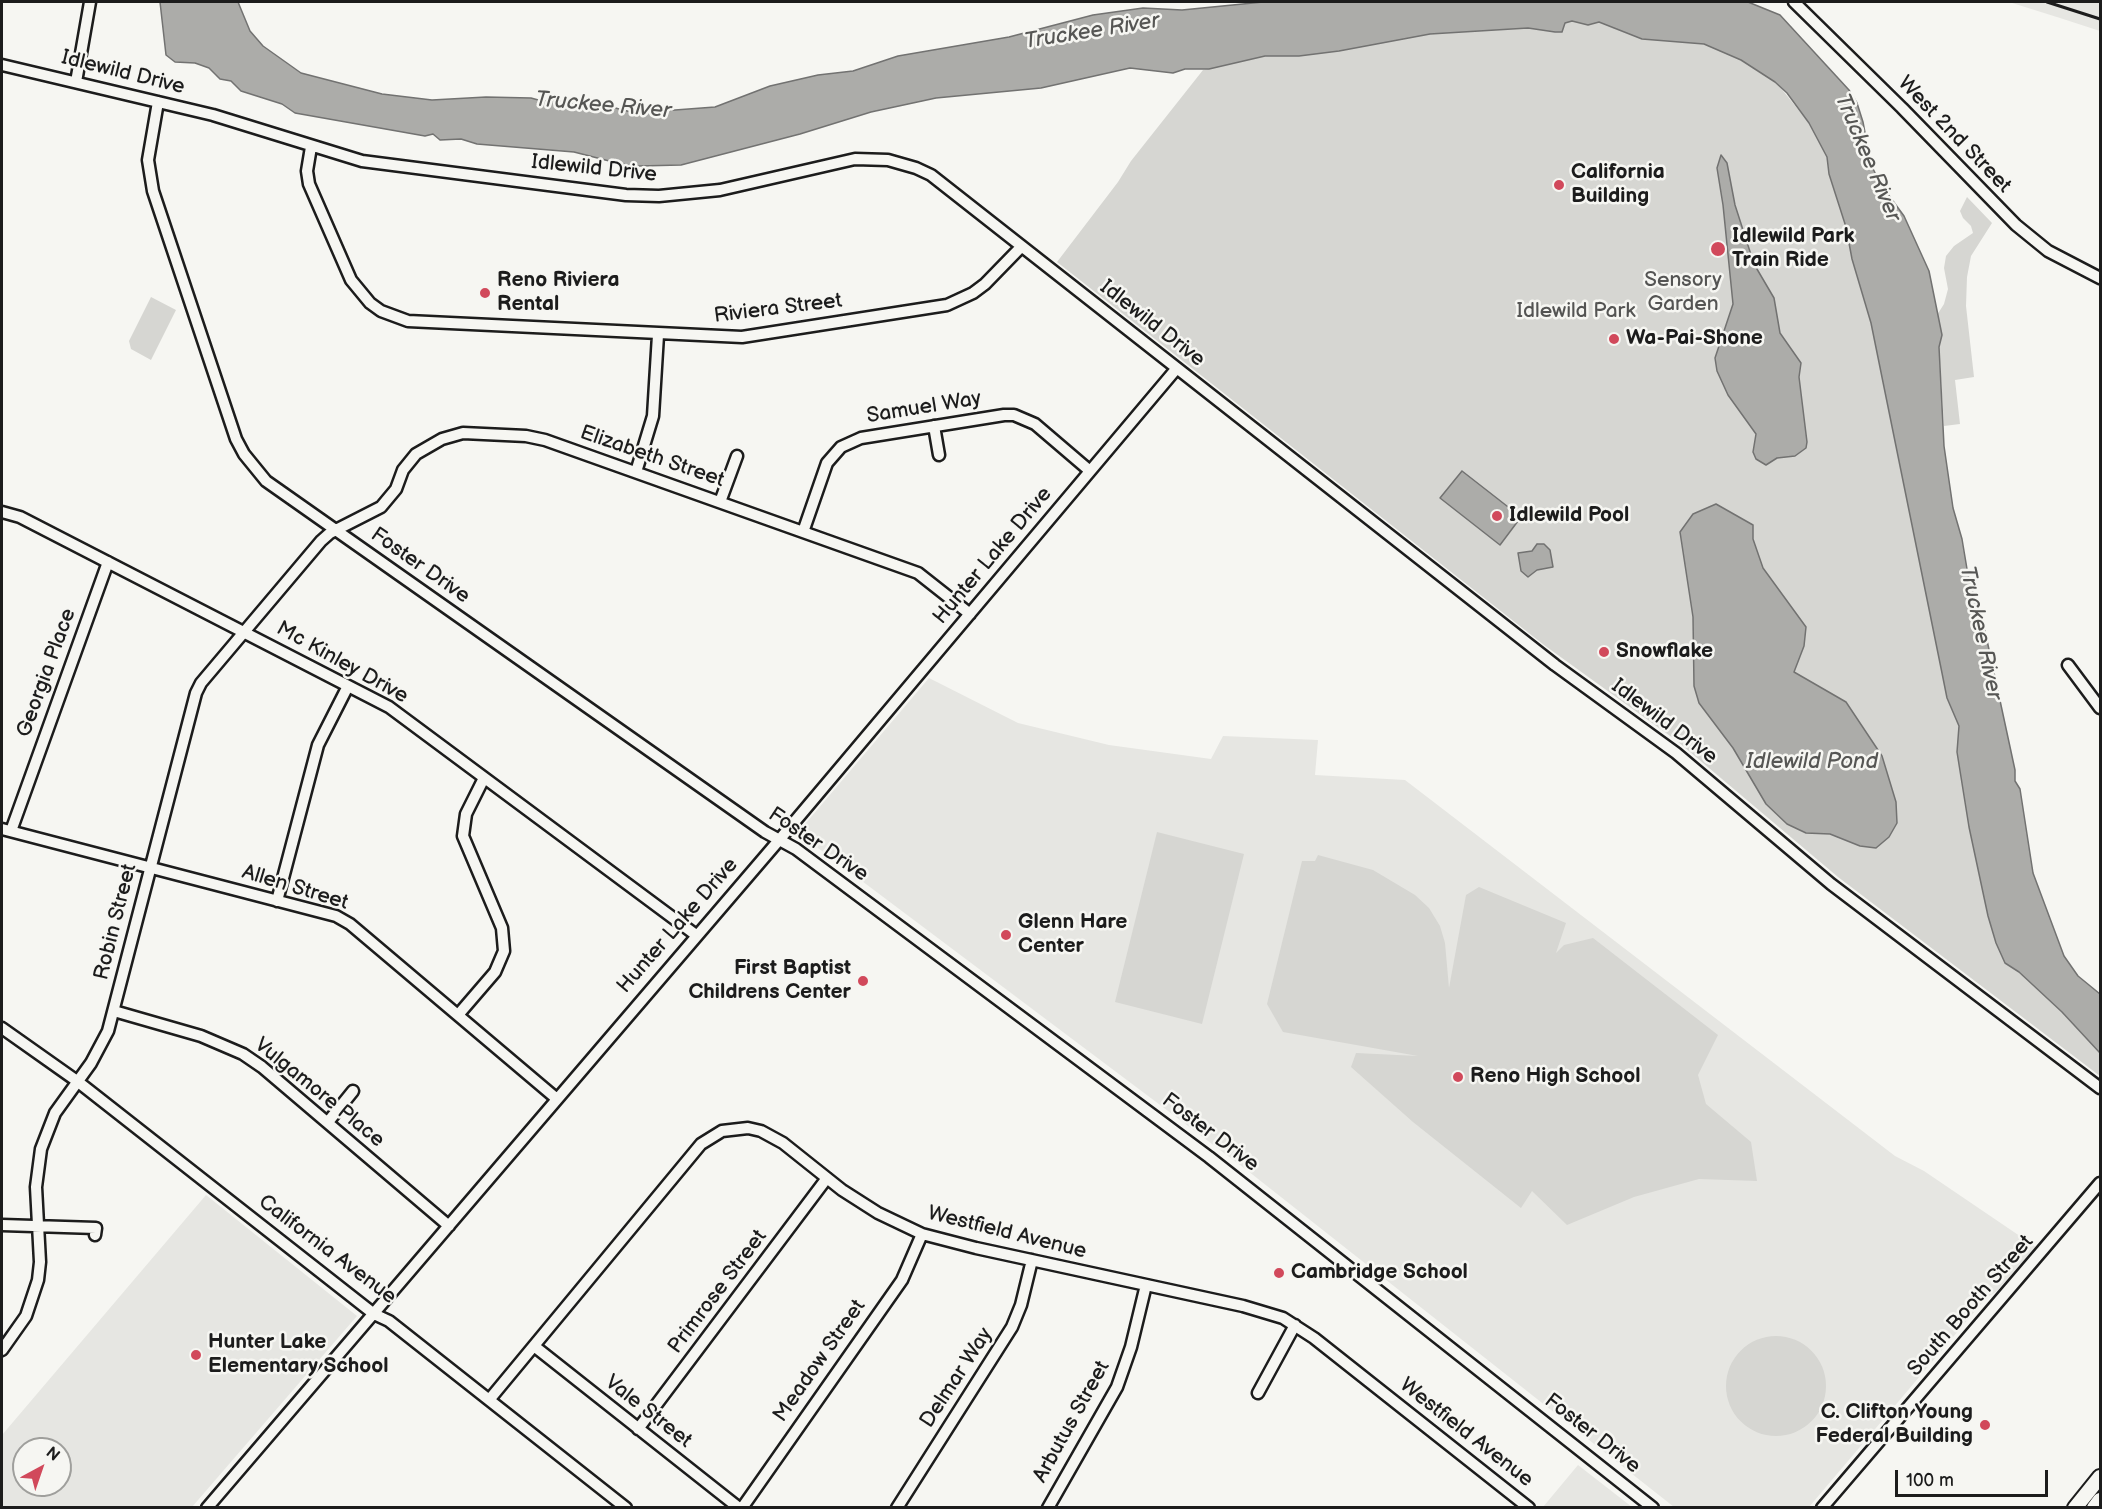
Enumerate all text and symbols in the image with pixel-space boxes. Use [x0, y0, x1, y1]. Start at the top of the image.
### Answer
water label: Truckee River [1023, 8, 1161, 56]
street label: Idlewild Drive [59, 46, 187, 100]
street label: West 2nd Street [1892, 71, 2016, 199]
water label: Truckee River [534, 87, 672, 125]
water label: Truckee River [1828, 90, 1906, 226]
street label: Idlewild Drive [530, 150, 658, 188]
place label: California Building [1571, 160, 1665, 210]
marker: California Building [1552, 178, 1566, 192]
place label: Idlewild Park Train Ride [1732, 224, 1855, 274]
marker: Idlewild Park Train Ride [1709, 240, 1727, 258]
place label: Reno Riviera Rental [497, 268, 619, 318]
park label: Sensory Garden [1644, 268, 1722, 318]
street label: Idlewild Drive [1095, 275, 1209, 373]
marker: Reno Riviera Rental [478, 286, 492, 300]
street label: Riviera Street [712, 289, 844, 329]
park label: Idlewild Park [1517, 299, 1635, 325]
place label: Wa-Pai-Shone [1626, 326, 1763, 352]
marker: Wa-Pai-Shone [1607, 332, 1621, 346]
street label: Samuel Way [865, 387, 983, 429]
street label: Elizabeth Street [577, 421, 727, 493]
street label: Hunter Lake Drive [928, 482, 1058, 630]
place label: Idlewild Pool [1509, 503, 1629, 529]
marker: Idlewild Pool [1490, 509, 1504, 523]
street label: Foster Drive [366, 523, 474, 609]
water label: Truckee River [1953, 564, 2007, 702]
street label: Georgia Place [12, 605, 82, 741]
street label: Mc Kinley Drive [272, 616, 412, 710]
place label: Snowflake [1616, 639, 1713, 665]
marker: Snowflake [1597, 645, 1611, 659]
street label: Idlewild Drive [1606, 674, 1722, 770]
water label: Idlewild Pond [1746, 749, 1878, 775]
street label: Foster Drive [763, 802, 873, 888]
street label: Hunter Lake Drive [612, 853, 744, 999]
street label: Allen Street [239, 860, 351, 916]
street label: Robin Street [89, 861, 143, 983]
place label: Glenn Hare Center [1018, 910, 1127, 960]
marker: Glenn Hare Center [999, 928, 1013, 942]
place label: First Baptist Childrens Center [688, 956, 851, 1006]
marker: First Baptist Childrens Center [856, 974, 870, 988]
street label: Vulgamore Place [249, 1033, 389, 1153]
place label: Reno High School [1470, 1064, 1640, 1090]
marker: Reno High School [1451, 1070, 1465, 1084]
street label: Foster Drive [1156, 1088, 1264, 1178]
street label: California Avenue [253, 1190, 401, 1310]
street label: Westfield Avenue [925, 1201, 1089, 1265]
street label: Primrose Street [663, 1225, 773, 1359]
street label: South Booth Street [1903, 1230, 2039, 1382]
place label: Cambridge School [1291, 1260, 1468, 1286]
marker: Cambridge School [1272, 1266, 1286, 1280]
street label: Meadow Street [768, 1295, 872, 1427]
street label: Delmar Way [915, 1323, 999, 1433]
place label: Hunter Lake Elementary School [208, 1330, 388, 1380]
marker: Hunter Lake Elementary School [189, 1348, 203, 1362]
street label: Arbutus Street [1028, 1357, 1116, 1487]
street label: Vale Street [599, 1370, 697, 1454]
street label: Westfield Avenue [1394, 1373, 1538, 1493]
street label: Foster Drive [1539, 1389, 1645, 1479]
place label: C. Clifton Young Federal Building [1816, 1400, 1973, 1450]
marker: C. Clifton Young Federal Building [1978, 1418, 1992, 1432]
north arrow [12, 1437, 72, 1497]
text: N [42, 1443, 63, 1466]
scale bar [1898, 1458, 2051, 1496]
text: 100 m [1906, 1470, 1954, 1491]

